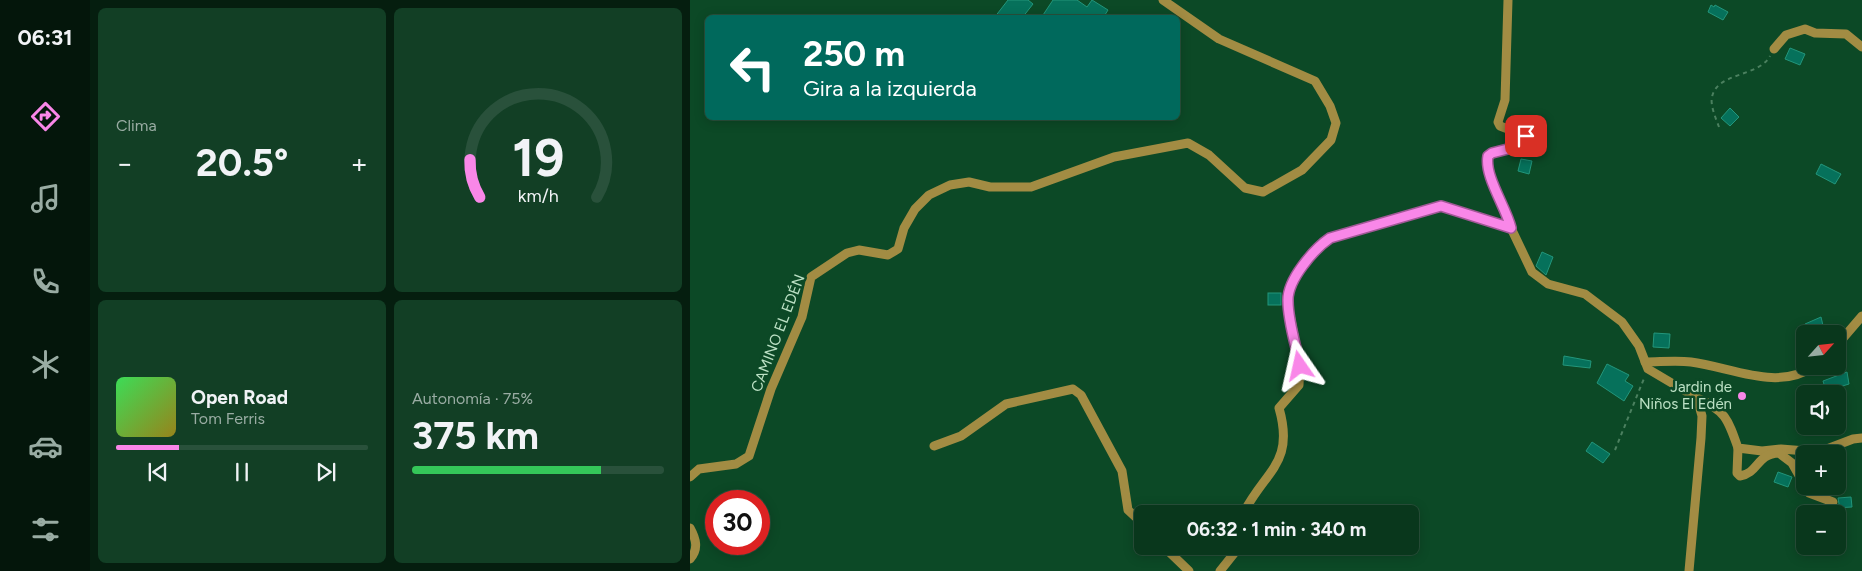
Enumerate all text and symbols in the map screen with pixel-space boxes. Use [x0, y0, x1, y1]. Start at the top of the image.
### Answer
text: 06:31 [17, 24, 73, 51]
text: 250 m [803, 33, 905, 75]
icon: left [720, 35, 785, 100]
text: Gira a la izquierda [803, 75, 977, 102]
icon: directions [28, 99, 63, 134]
pin [1505, 115, 1547, 157]
text: Clima [116, 116, 157, 135]
icon: arrive [1512, 122, 1540, 150]
text: 19 [512, 127, 564, 189]
text: 20.5° [196, 140, 288, 186]
text: − [116, 146, 133, 180]
text: + [351, 146, 368, 180]
icon: music [28, 181, 63, 216]
text: km/h [518, 185, 558, 206]
icon: phone [28, 264, 63, 299]
street label: CAMINO EL EDÉN [747, 272, 809, 394]
north arrow [1796, 325, 1846, 375]
map controls [1796, 325, 1846, 555]
position arrow [1273, 339, 1325, 391]
icon: climate [28, 347, 63, 382]
place label: Jardin de Niños El Edén [1639, 378, 1732, 413]
button: sound [1796, 385, 1846, 435]
text: Open Road [191, 386, 288, 409]
text: Autonomía · 75% [412, 389, 533, 408]
marker: Jardin de Niños El Edén [1736, 390, 1748, 402]
text: Tom Ferris [191, 409, 265, 428]
text: 375 km [412, 413, 539, 459]
icon: car [28, 429, 63, 464]
button: + [1796, 445, 1846, 495]
icon: previous [144, 458, 172, 486]
icon: pause [228, 458, 256, 486]
icon: next [312, 458, 340, 486]
speed limit sign: 30 [705, 490, 770, 555]
button: − [1796, 505, 1846, 555]
icon: filters [28, 512, 63, 547]
text: 06:32 · 1 min · 340 m [1187, 518, 1366, 541]

